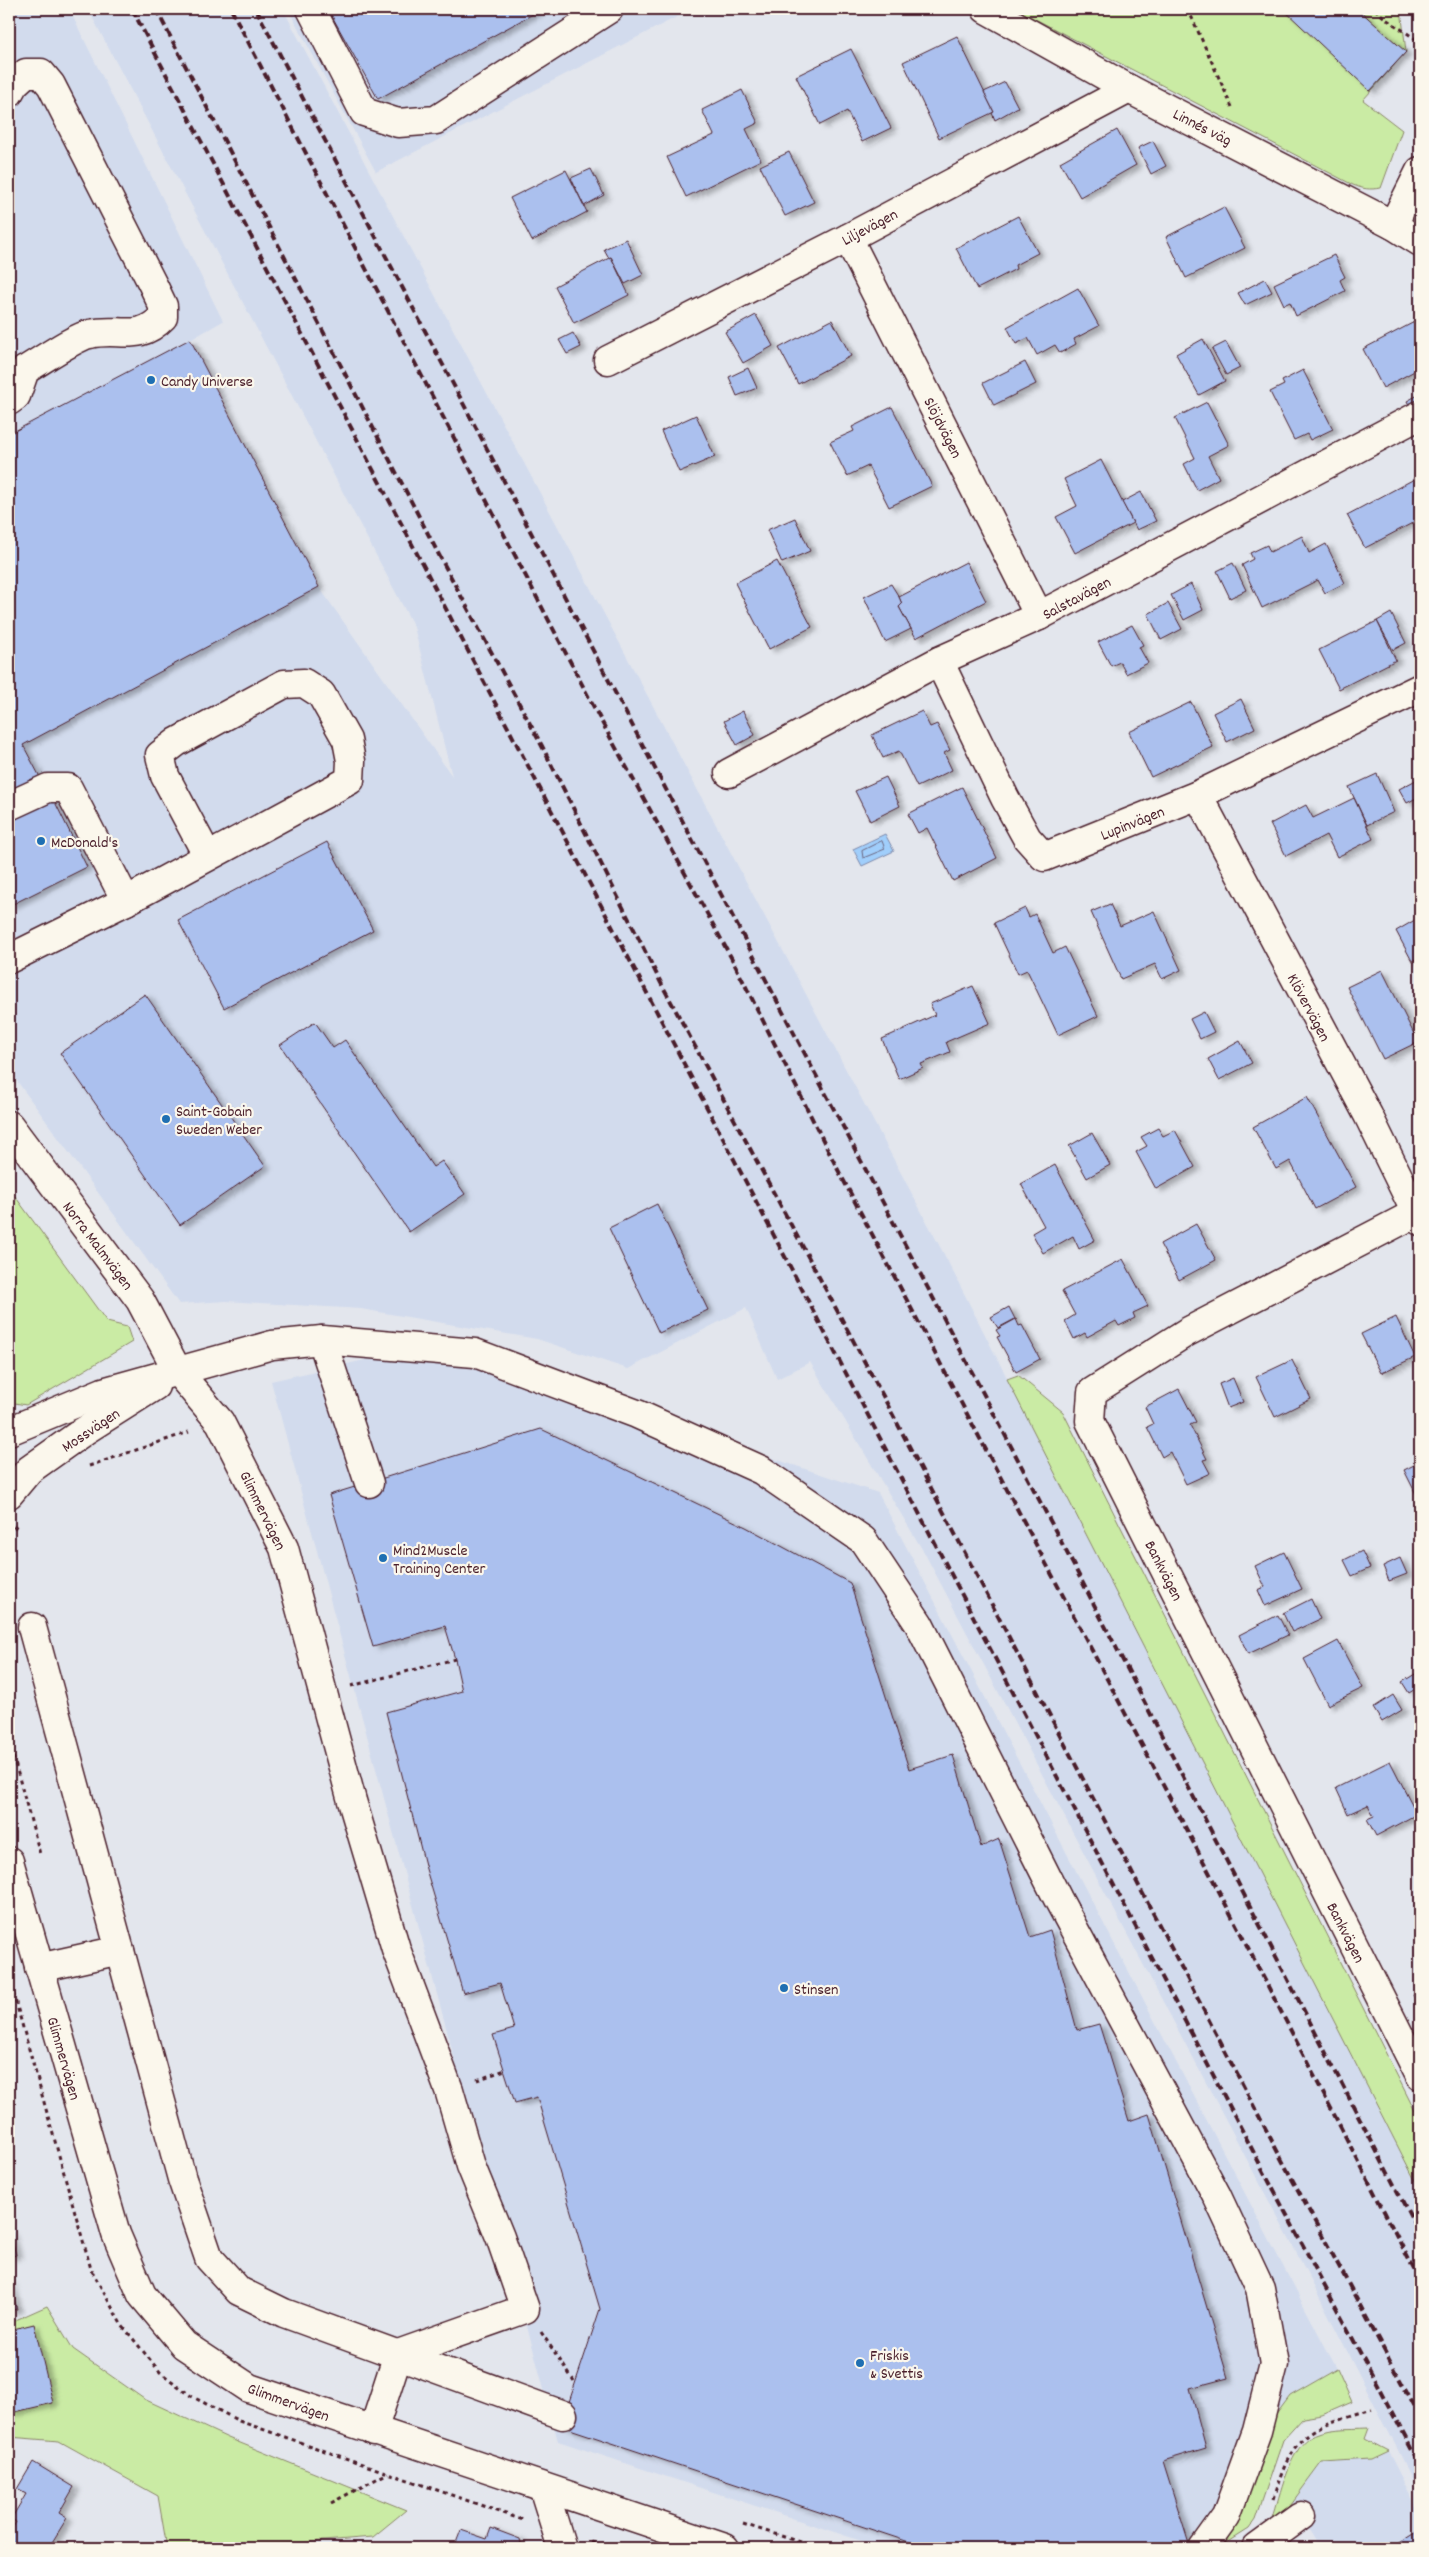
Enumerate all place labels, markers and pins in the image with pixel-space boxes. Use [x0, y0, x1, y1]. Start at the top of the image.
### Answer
place label: Candy Universe [161, 371, 253, 394]
marker: Candy Universe [145, 374, 157, 386]
place label: McDonald's [51, 832, 119, 855]
marker: McDonald's [35, 835, 47, 847]
place label: Saint-Gobain Sweden Weber [176, 1101, 262, 1142]
marker: Saint-Gobain Sweden Weber [160, 1113, 172, 1125]
place label: Mind2Muscle Training Center [393, 1540, 485, 1581]
marker: Mind2Muscle Training Center [377, 1552, 389, 1564]
place label: Stinsen [794, 1979, 838, 2002]
marker: Stinsen [778, 1982, 790, 1994]
place label: Friskis & Svettis [870, 2345, 923, 2386]
marker: Friskis & Svettis [854, 2357, 866, 2369]

